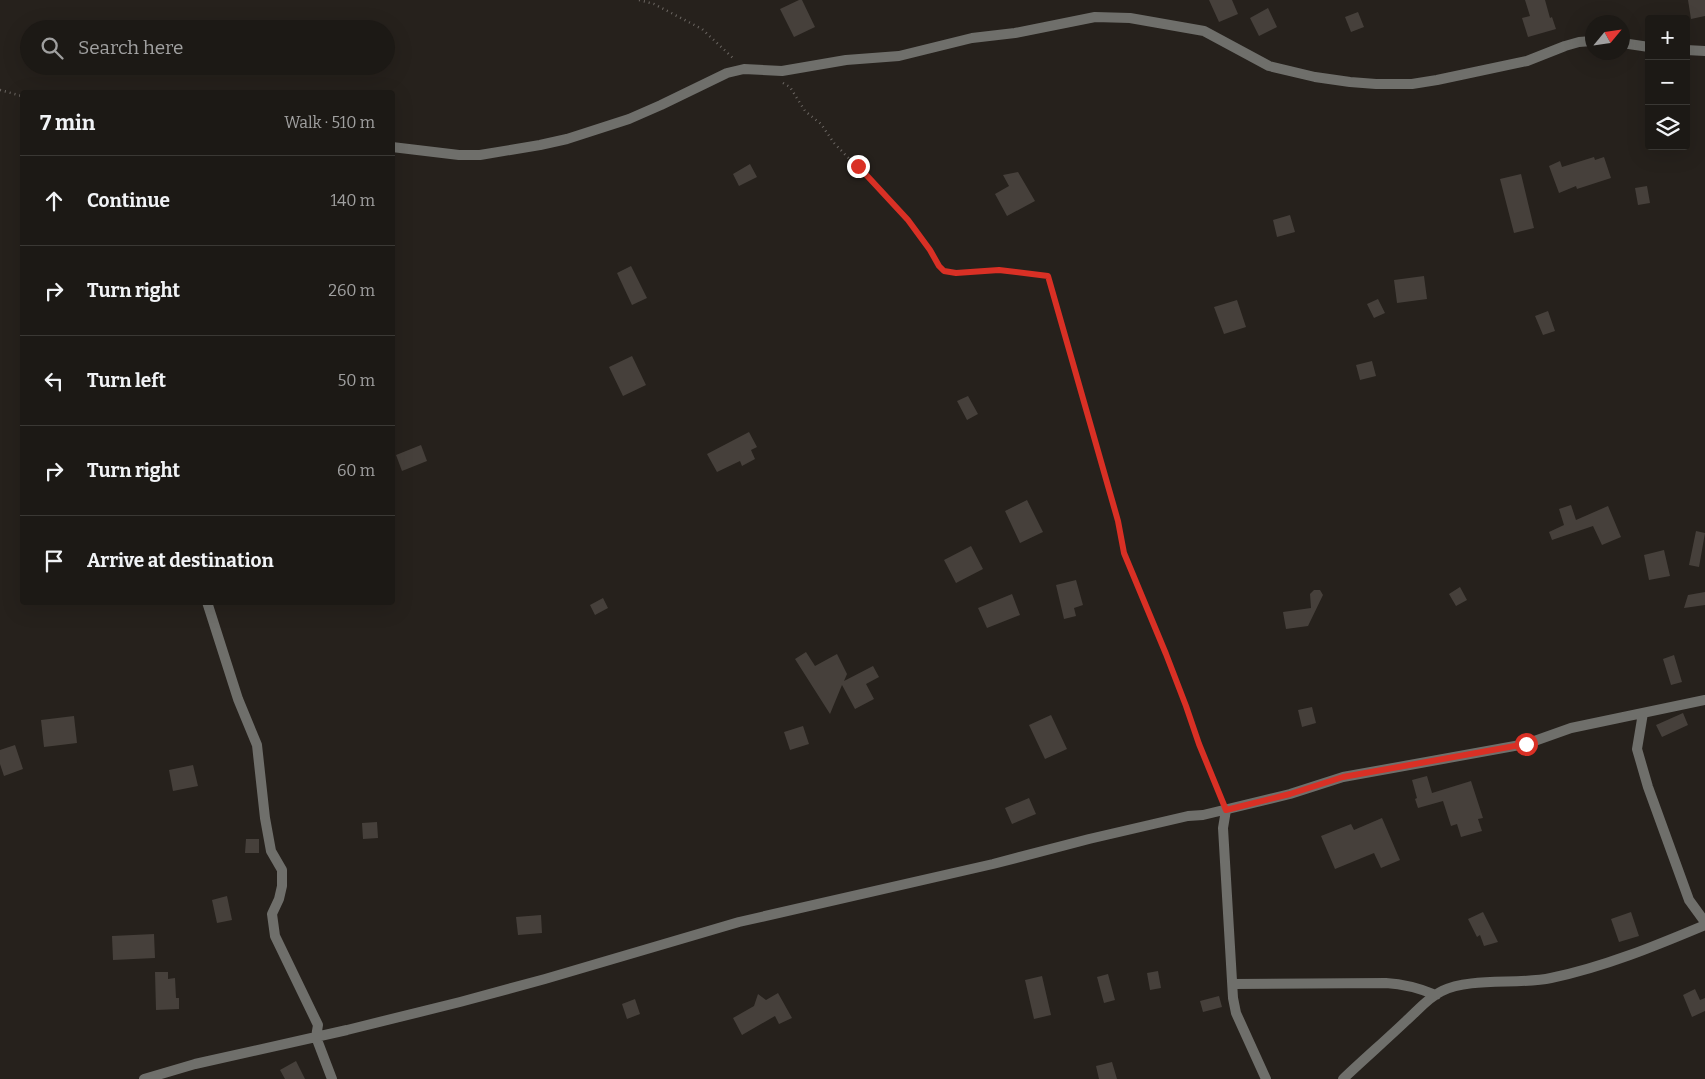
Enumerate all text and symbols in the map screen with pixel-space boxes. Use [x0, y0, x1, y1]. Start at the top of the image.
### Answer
north arrow [1585, 15, 1630, 60]
map controls [1645, 15, 1690, 150]
button: + [1645, 15, 1690, 60]
search box [20, 20, 395, 75]
icon: search [38, 34, 66, 62]
text: Search here [78, 36, 183, 59]
button: − [1645, 60, 1690, 105]
button: layers [1645, 105, 1690, 150]
text: 7 min [40, 110, 95, 136]
text: Walk · 510 m [284, 113, 375, 132]
route end [847, 155, 870, 178]
icon: ahead [40, 187, 68, 215]
text: Continue [87, 189, 170, 212]
text: 140 m [330, 191, 375, 210]
icon: right [40, 277, 68, 305]
text: Turn right [87, 279, 180, 302]
text: 260 m [328, 281, 375, 300]
icon: left [40, 367, 68, 395]
text: Turn left [87, 369, 166, 392]
text: 50 m [338, 371, 375, 390]
icon: right [40, 457, 68, 485]
text: Turn right [87, 459, 180, 482]
text: 60 m [337, 461, 375, 480]
icon: arrive [40, 547, 68, 575]
text: Arrive at destination [87, 549, 274, 572]
route start [1515, 733, 1538, 756]

